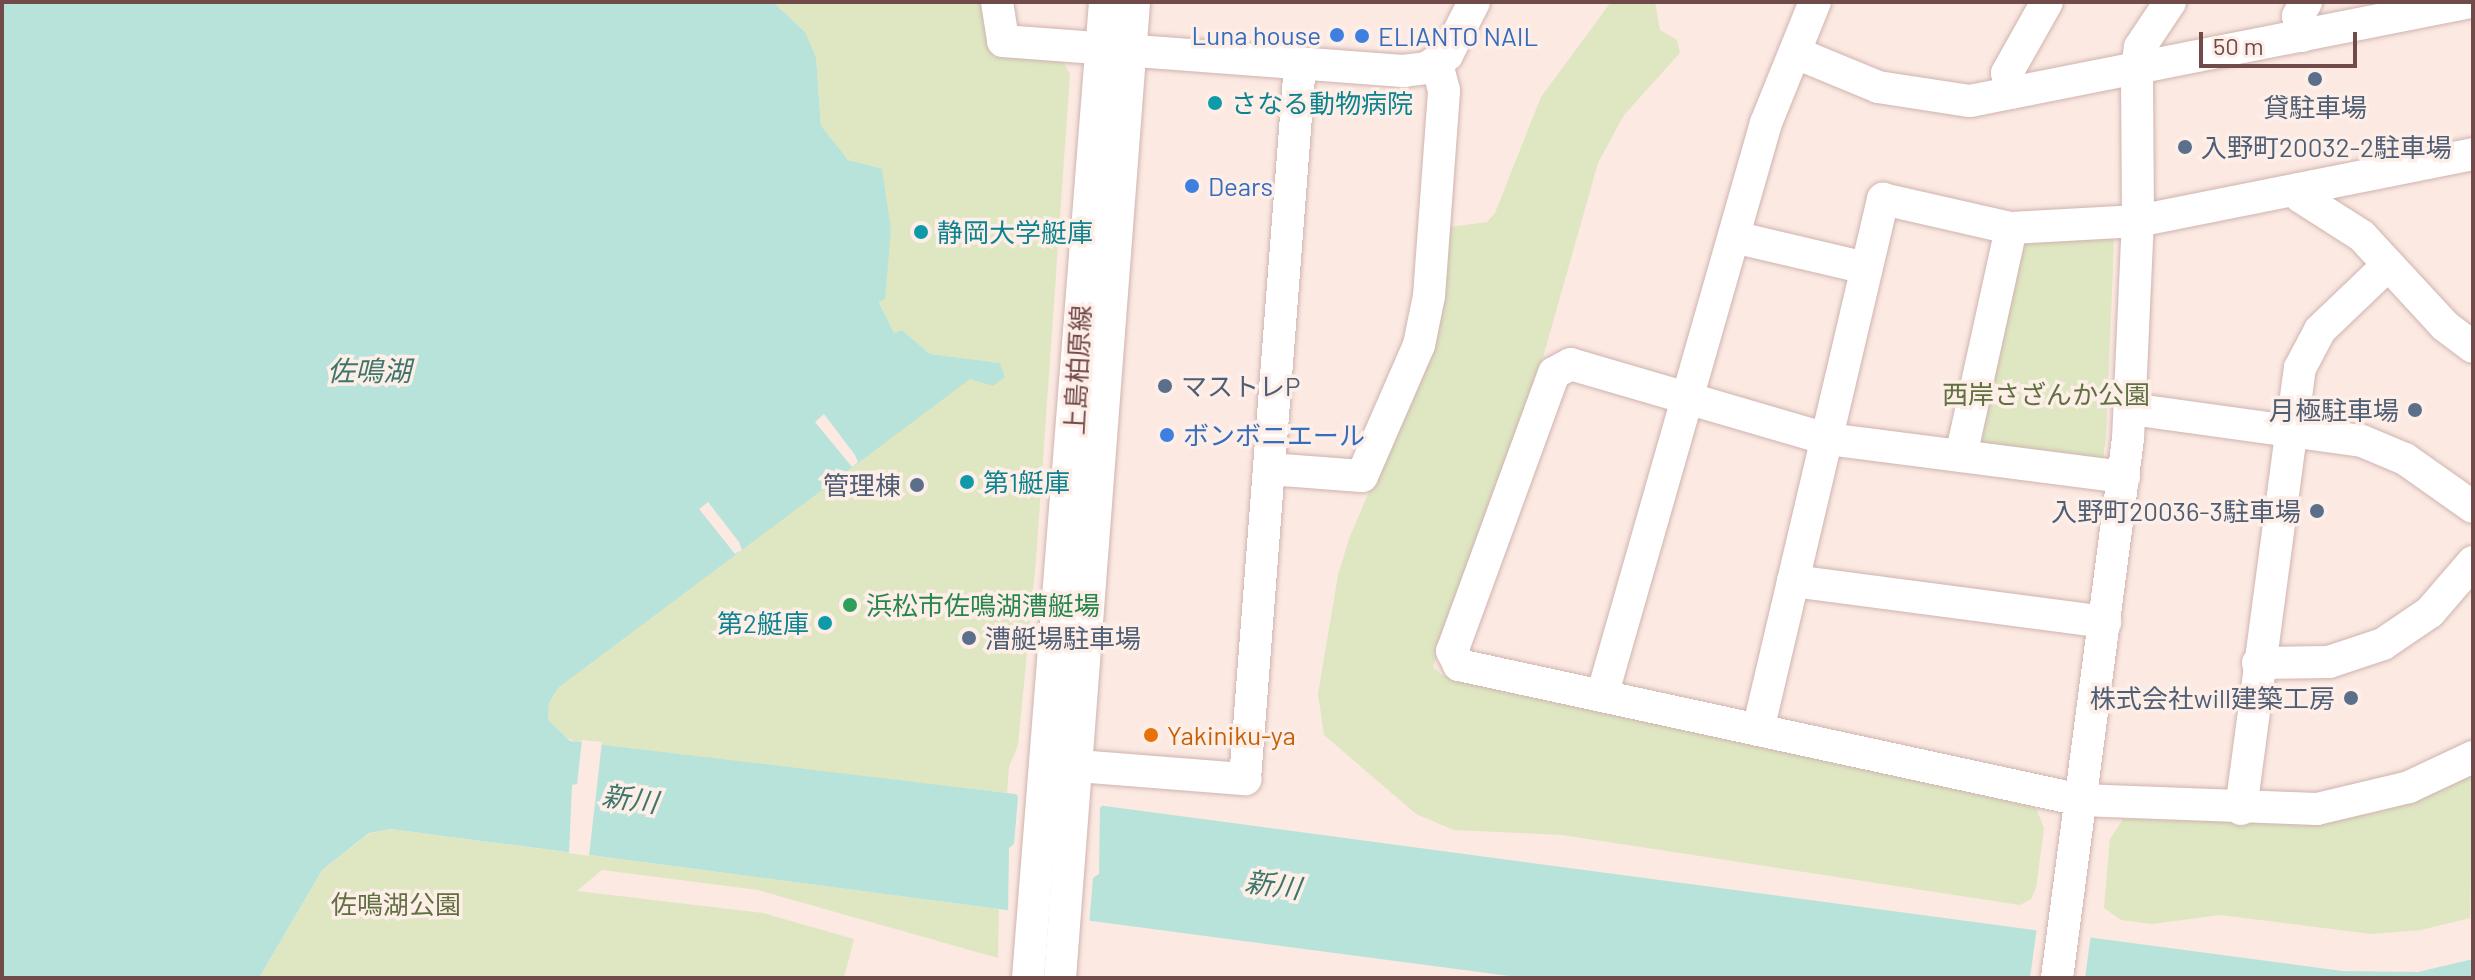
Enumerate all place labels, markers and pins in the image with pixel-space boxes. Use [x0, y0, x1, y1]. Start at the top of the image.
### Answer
place label: Luna house [1191, 19, 1321, 51]
place label: ELIANTO NAIL [1378, 20, 1538, 52]
marker: Luna house [1328, 26, 1346, 44]
marker: ELIANTO NAIL [1353, 27, 1371, 45]
marker: 貸駐車場 [2306, 70, 2324, 88]
place label: さなる動物病院 [1231, 87, 1413, 119]
place label: 貸駐車場 [2263, 91, 2367, 123]
marker: さなる動物病院 [1206, 94, 1224, 112]
place label: 入野町20032-2駐車場 [2201, 131, 2452, 163]
marker: 入野町20032-2駐車場 [2176, 138, 2194, 156]
place label: Dears [1208, 170, 1273, 202]
marker: Dears [1183, 177, 1201, 195]
place label: 静岡大学艇庫 [937, 216, 1093, 248]
marker: 静岡大学艇庫 [912, 223, 930, 241]
place label: マストレP [1181, 370, 1300, 402]
marker: マストレP [1156, 377, 1174, 395]
place label: 月極駐車場 [2269, 394, 2399, 426]
marker: 月極駐車場 [2406, 401, 2424, 419]
place label: ボンボニエール [1183, 419, 1365, 451]
marker: ボンボニエール [1158, 426, 1176, 444]
place label: 第1艇庫 [983, 466, 1070, 498]
place label: 管理棟 [823, 469, 901, 501]
marker: 第1艇庫 [958, 473, 976, 491]
marker: 管理棟 [908, 476, 926, 494]
place label: 入野町20036-3駐車場 [2051, 495, 2301, 527]
marker: 入野町20036-3駐車場 [2308, 502, 2326, 520]
place label: 浜松市佐鳴湖漕艇場 [866, 589, 1100, 621]
marker: 浜松市佐鳴湖漕艇場 [841, 596, 859, 614]
place label: 第2艇庫 [717, 607, 809, 639]
marker: 第2艇庫 [816, 614, 834, 632]
place label: 漕艇場駐車場 [985, 622, 1141, 654]
marker: 漕艇場駐車場 [960, 629, 978, 647]
place label: 株式会社will建築工房 [2090, 682, 2335, 714]
marker: 株式会社will建築工房 [2342, 689, 2360, 707]
place label: Yakiniku-ya [1167, 719, 1296, 751]
marker: Yakiniku-ya [1142, 726, 1160, 744]

